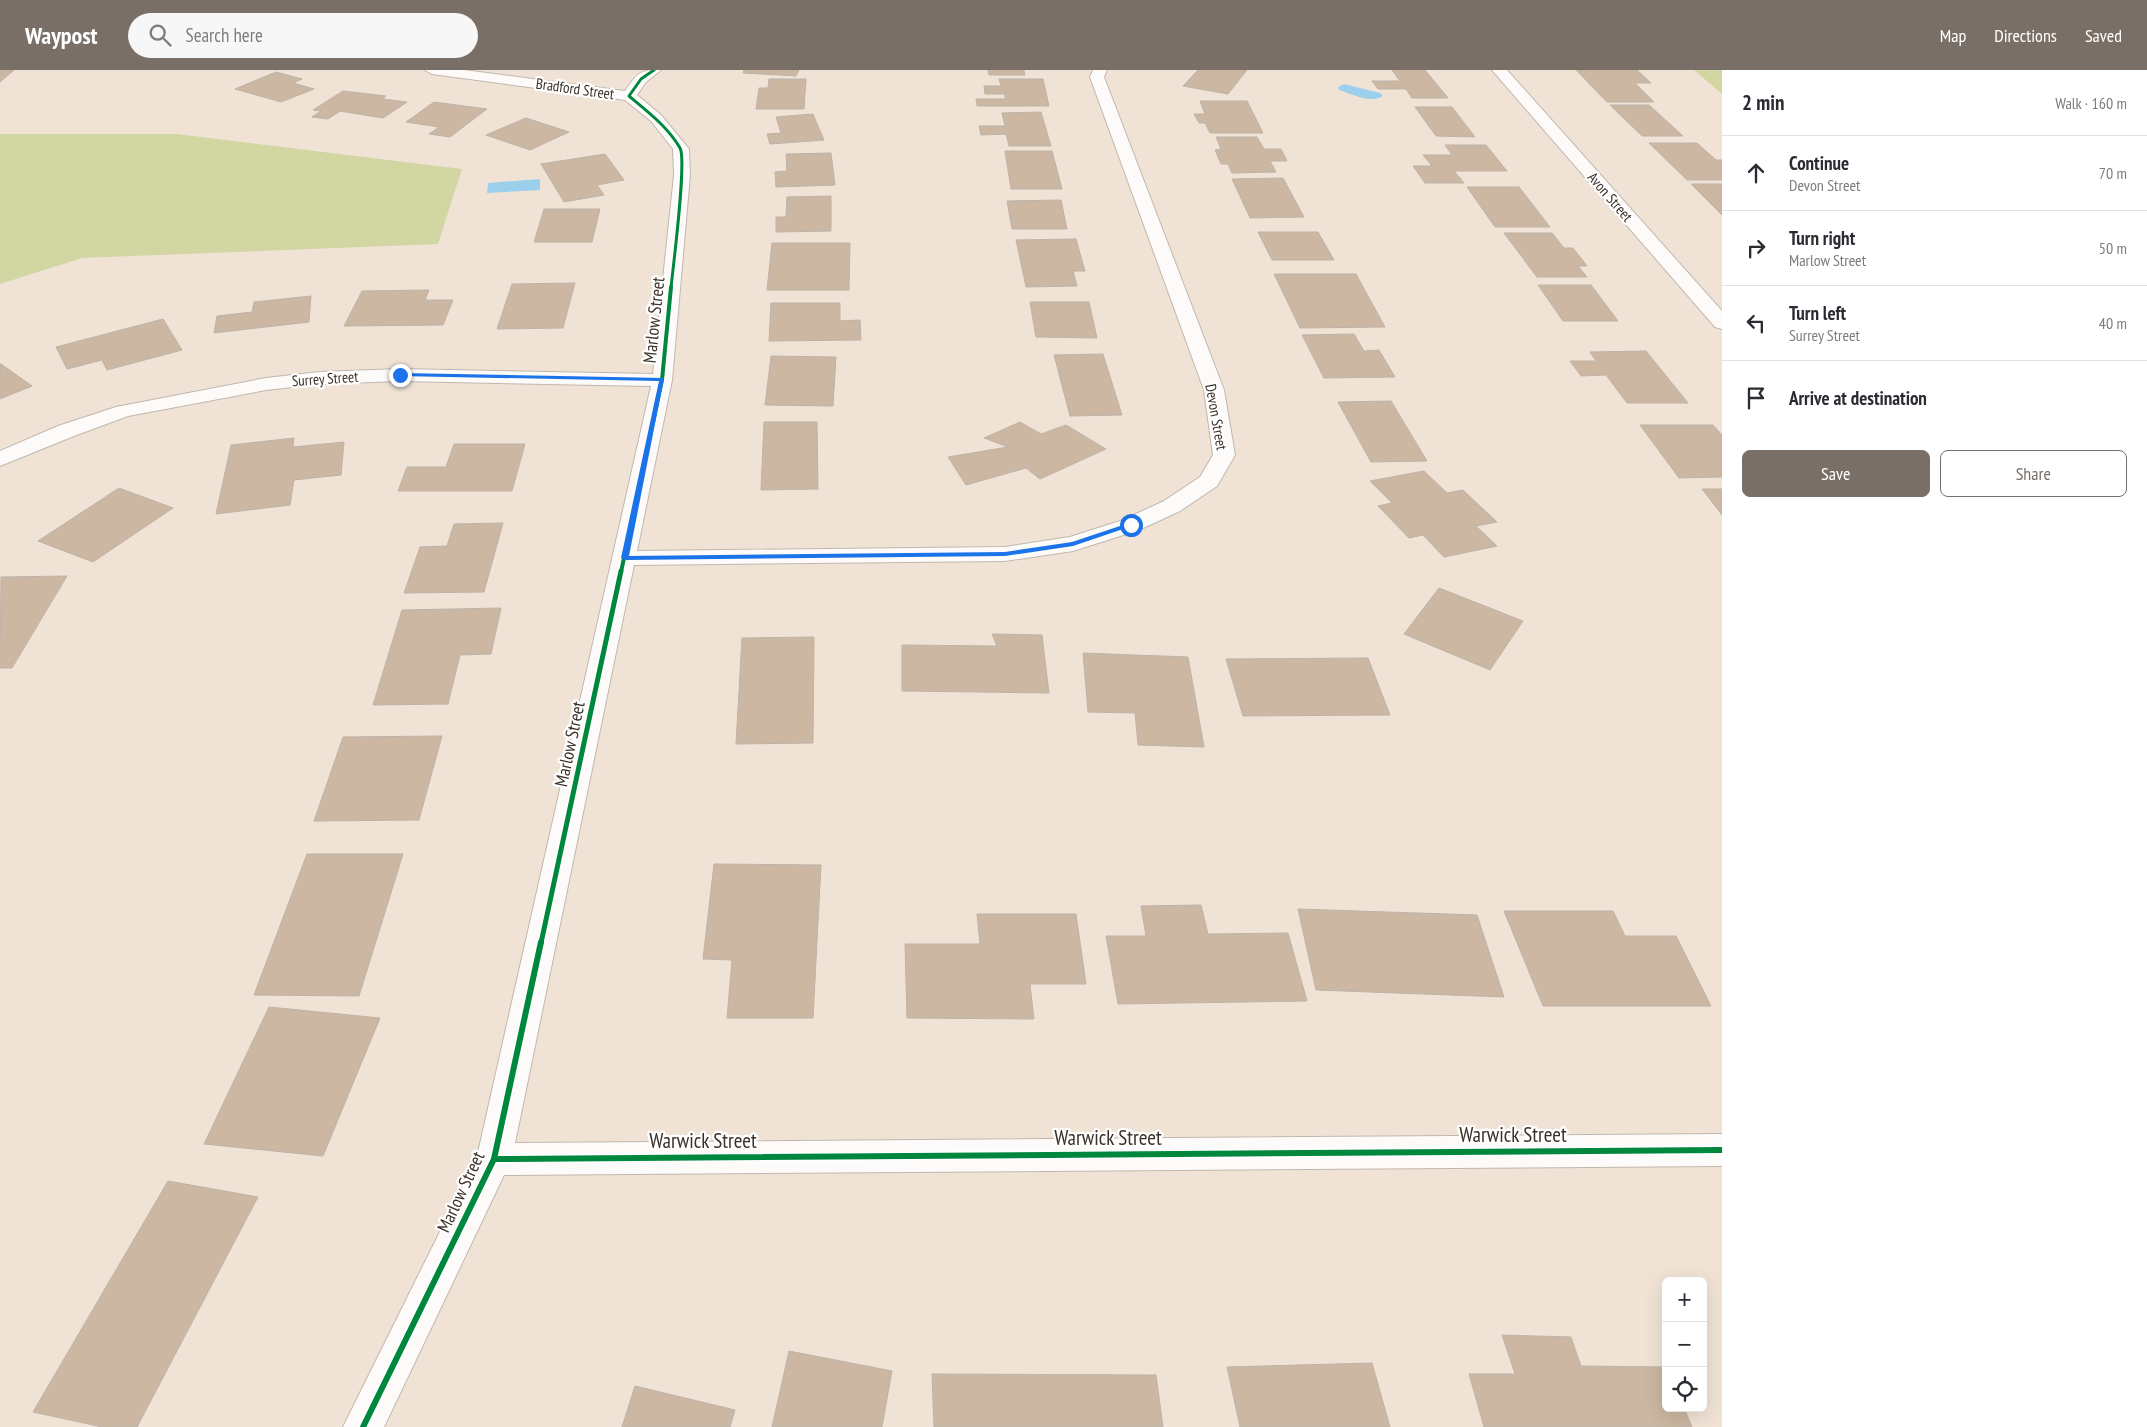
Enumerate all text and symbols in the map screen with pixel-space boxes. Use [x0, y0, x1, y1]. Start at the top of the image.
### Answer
search box [128, 13, 478, 58]
text: Waypost [25, 20, 98, 51]
icon: search [146, 21, 174, 49]
text: Search here [186, 23, 263, 47]
text: Map [1940, 24, 1966, 47]
text: Directions [1994, 24, 2057, 47]
text: Saved [2085, 24, 2122, 47]
street label: Bradford Street [535, 74, 615, 103]
text: 2 min [1742, 89, 1784, 116]
text: Walk · 160 m [2055, 93, 2127, 113]
text: Continue [1789, 151, 1849, 175]
icon: ahead [1742, 159, 1770, 187]
text: 70 m [2099, 163, 2127, 183]
street label: Avon Street [1584, 168, 1637, 225]
text: Devon Street [1789, 175, 1860, 195]
text: Turn right [1789, 226, 1855, 250]
icon: right [1742, 234, 1770, 262]
text: 50 m [2099, 238, 2127, 258]
text: Marlow Street [1789, 250, 1866, 270]
street label: Marlow Street [638, 276, 669, 364]
text: Turn left [1789, 301, 1846, 325]
icon: left [1742, 309, 1770, 337]
text: 40 m [2099, 313, 2127, 333]
text: Surrey Street [1789, 325, 1860, 345]
route end [389, 364, 412, 387]
street label: Surrey Street [291, 367, 359, 390]
street label: Devon Street [1201, 382, 1232, 452]
icon: arrive [1742, 384, 1770, 412]
text: Arrive at destination [1789, 386, 1927, 410]
button: Save [1742, 450, 1930, 497]
button: Share [1940, 450, 2127, 497]
route start [1120, 514, 1143, 537]
street label: Marlow Street [549, 699, 590, 789]
street label: Warwick Street [1459, 1121, 1567, 1148]
street label: Warwick Street [1054, 1124, 1162, 1151]
street label: Warwick Street [649, 1127, 757, 1154]
street label: Marlow Street [432, 1148, 489, 1236]
map controls [1662, 1277, 1707, 1412]
button: + [1662, 1277, 1707, 1322]
button: − [1662, 1322, 1707, 1367]
button: locate [1662, 1367, 1707, 1412]

